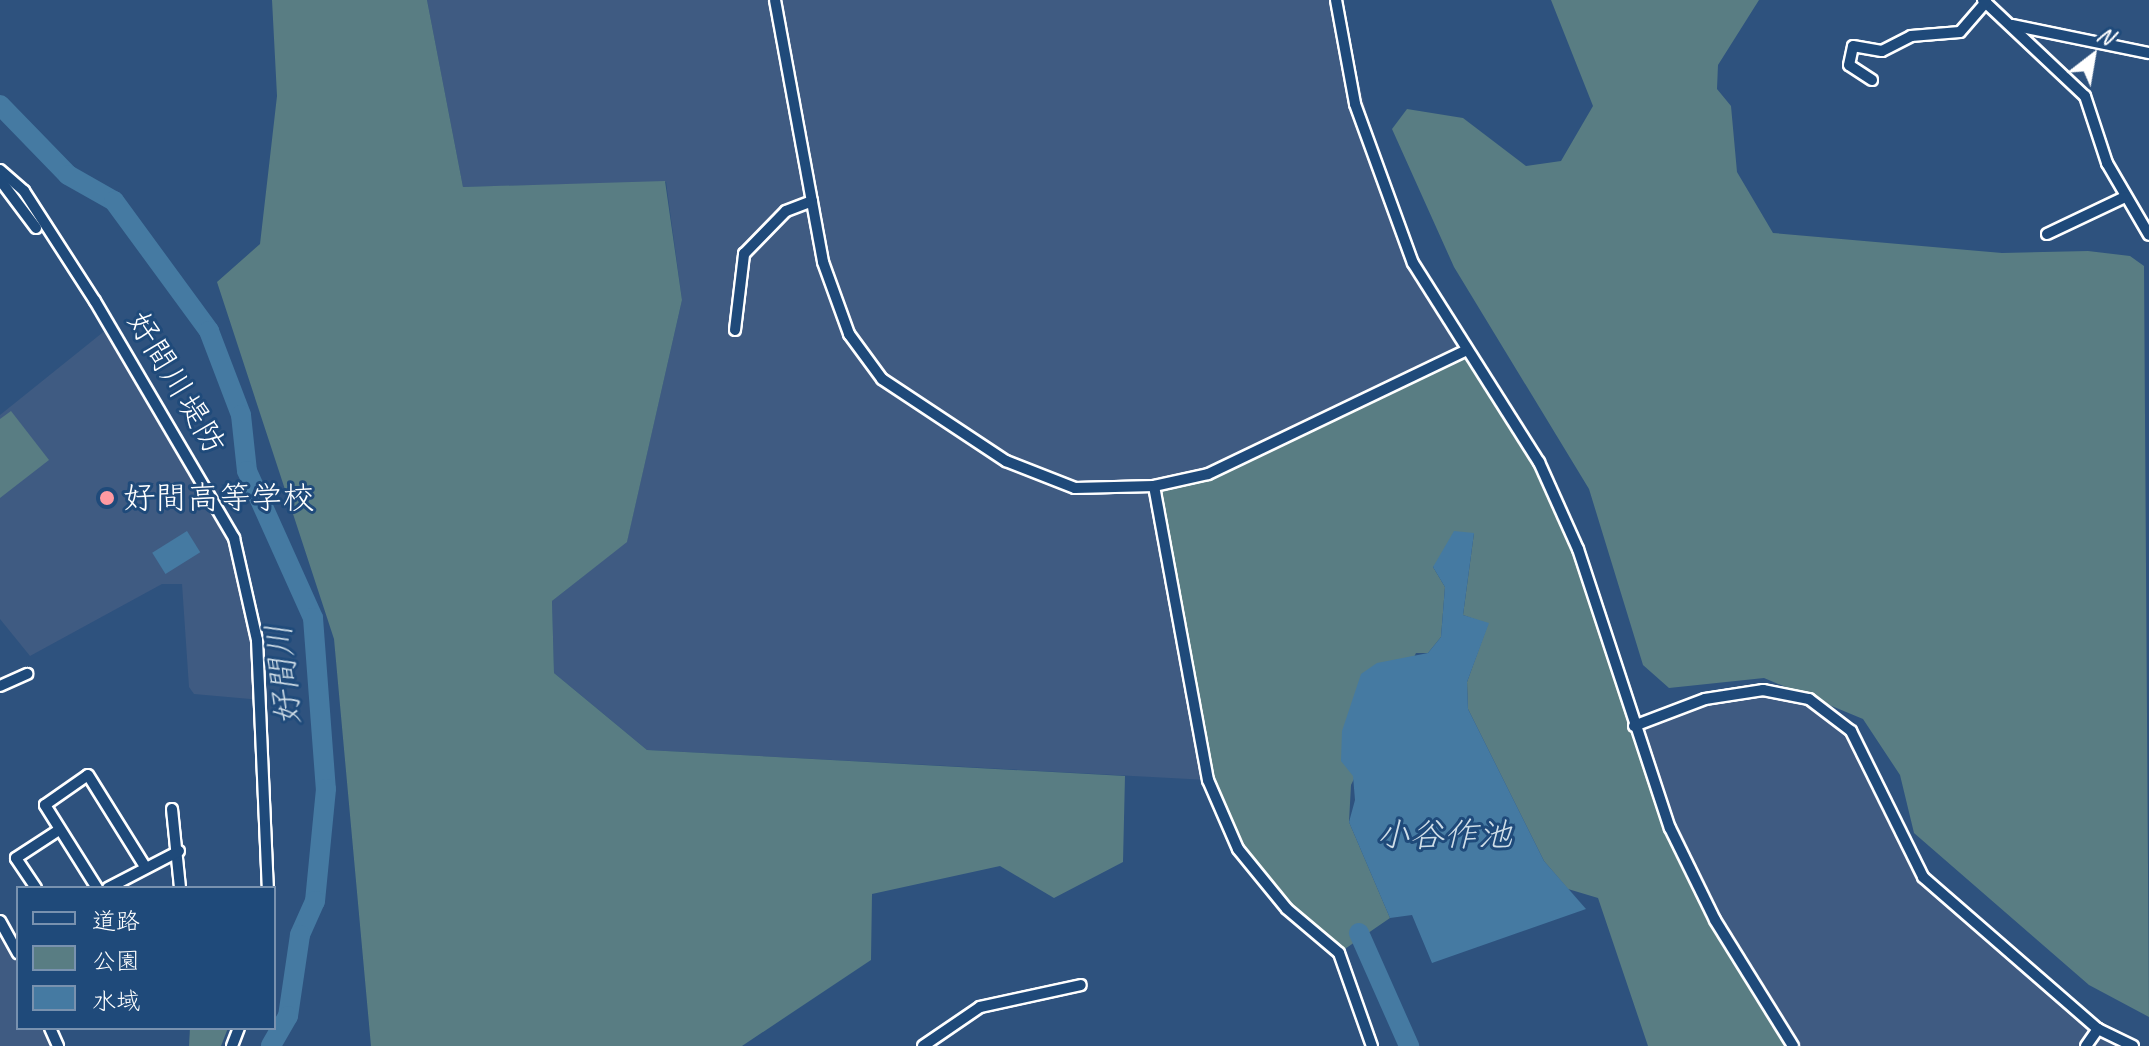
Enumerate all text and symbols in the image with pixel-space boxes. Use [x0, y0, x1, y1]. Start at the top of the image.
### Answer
north arrow [2053, 16, 2133, 96]
text: N [2092, 20, 2118, 51]
street label: 好間川堤防 [118, 305, 234, 461]
place label: 好間高等学校 [123, 479, 315, 517]
marker: 好間高等学校 [98, 489, 116, 507]
water label: 好間川 [257, 622, 309, 728]
water label: 小谷作池 [1376, 815, 1512, 855]
legend [16, 886, 276, 1030]
text: 道路 [92, 906, 140, 936]
text: 公園 [92, 946, 140, 976]
text: 水域 [92, 986, 140, 1016]

